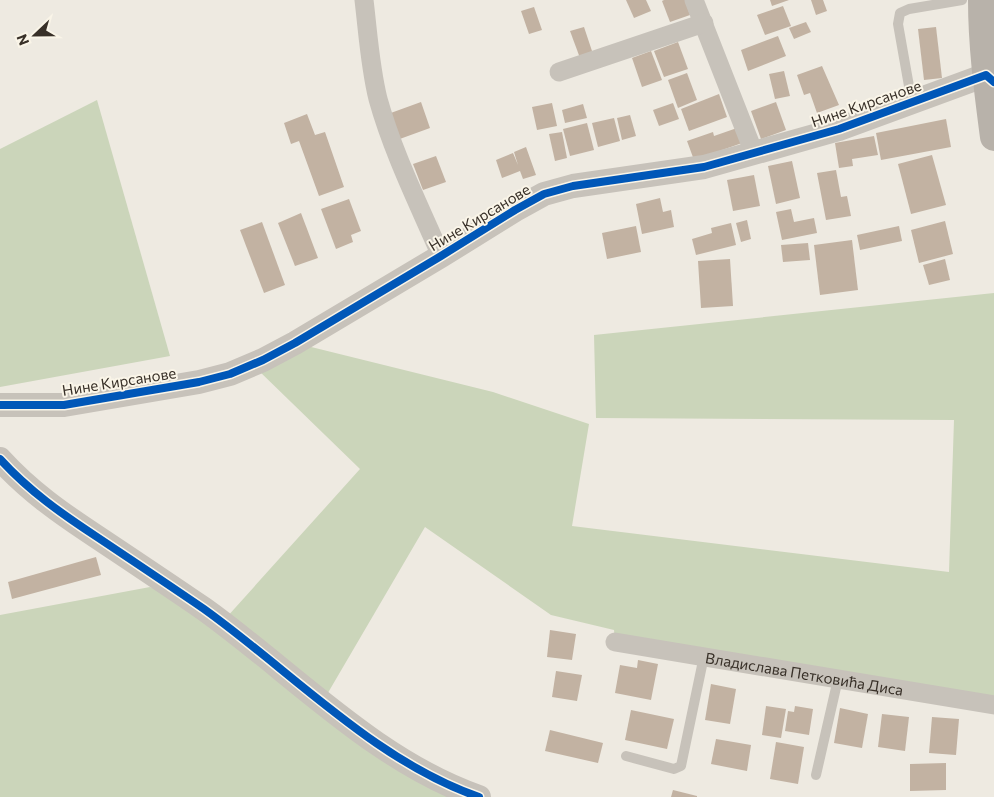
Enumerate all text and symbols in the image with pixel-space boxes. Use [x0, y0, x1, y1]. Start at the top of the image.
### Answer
north arrow [10, 10, 60, 60]
text: N [13, 32, 32, 48]
street label: Нине Кирсанове [809, 76, 923, 130]
street label: Нине Кирсанове [425, 180, 533, 254]
street label: Нине Кирсанове [61, 363, 177, 399]
street label: Владислава Петковића Диса [704, 648, 905, 699]

